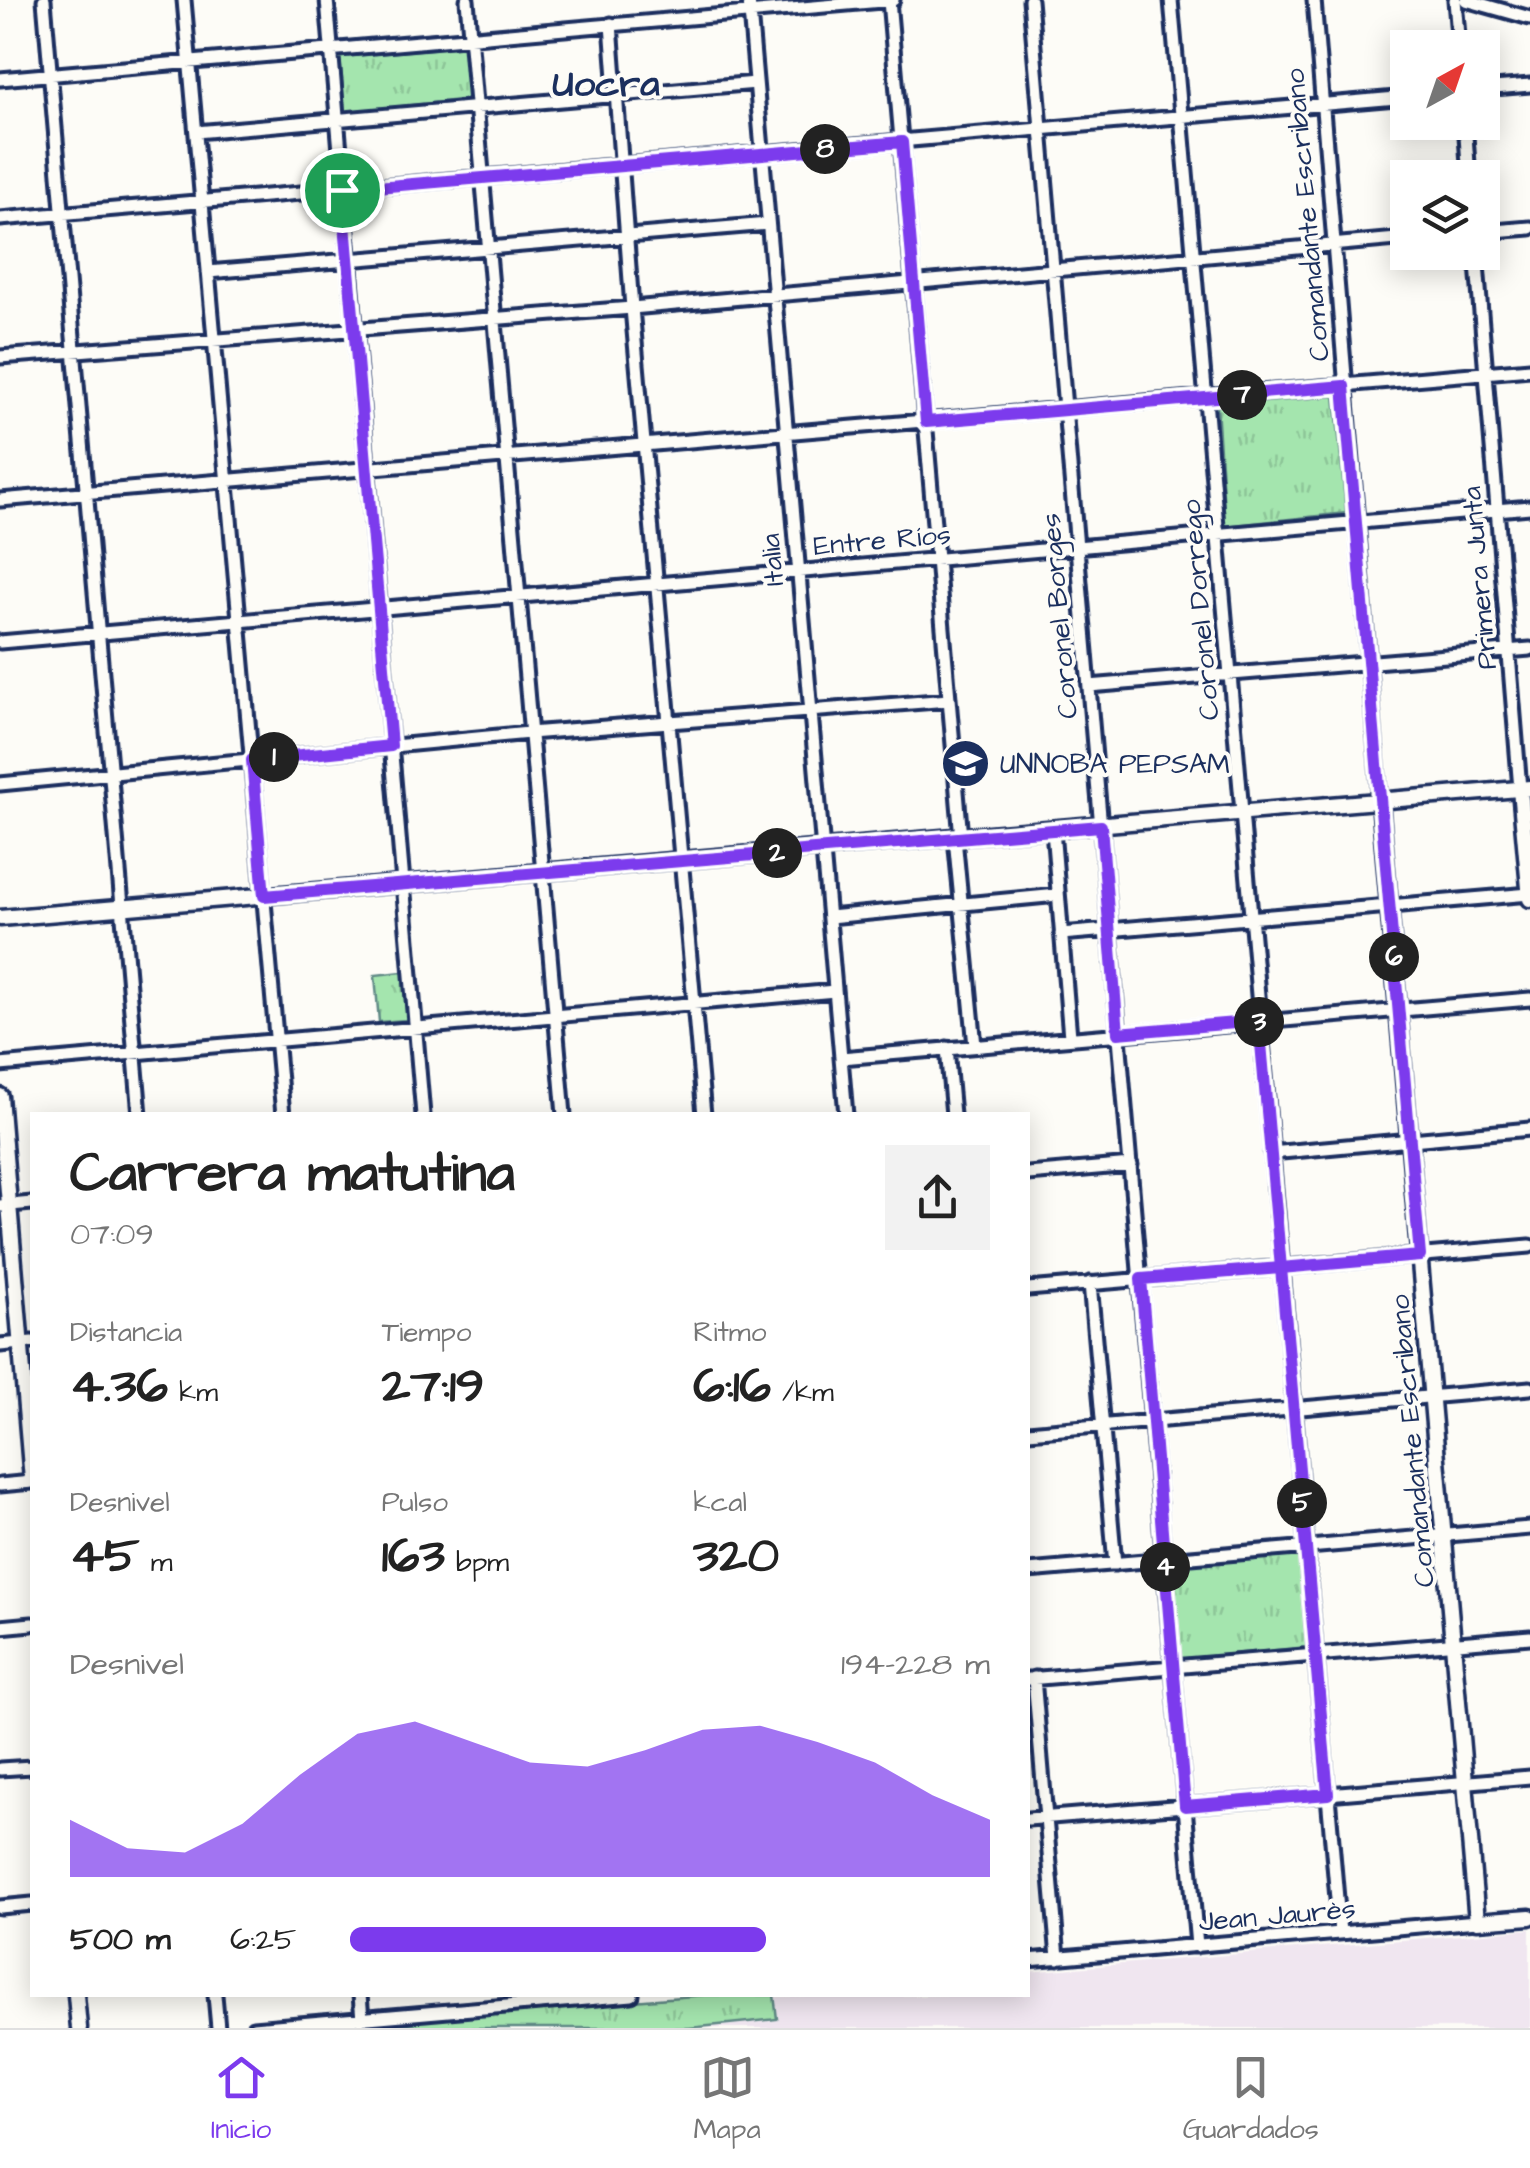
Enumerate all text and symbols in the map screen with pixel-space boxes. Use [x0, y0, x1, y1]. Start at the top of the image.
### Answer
north arrow [1390, 30, 1500, 140]
map controls [1390, 30, 1500, 270]
district label: Uocra [552, 59, 660, 111]
street label: Comandante Escribano [1275, 67, 1340, 363]
pin: 8 [800, 124, 850, 174]
text: 8 [816, 129, 834, 168]
pin [300, 148, 385, 233]
button: layers [1390, 160, 1500, 270]
icon: arrive [315, 163, 370, 218]
pin: 7 [1217, 370, 1267, 420]
text: 7 [1233, 375, 1251, 414]
street label: Primera Junta [1452, 485, 1507, 671]
street label: Coronel Dorrego [1171, 497, 1231, 722]
street label: Coronel Borges [1031, 511, 1089, 720]
street label: Entre Ríos [812, 515, 952, 566]
street label: Italia [751, 532, 794, 588]
pin: 1 [249, 732, 299, 782]
text: 1 [272, 737, 276, 776]
school or university icon: UNNOBA PEPSAM [939, 737, 991, 789]
place label: UNNOBA PEPSAM [1000, 745, 1230, 784]
pin: 2 [752, 828, 802, 878]
text: 2 [769, 833, 785, 872]
pin: 6 [1369, 932, 1419, 982]
text: 6 [1385, 937, 1403, 976]
pin: 3 [1234, 997, 1284, 1047]
text: 3 [1252, 1002, 1266, 1041]
text: Carrera matutina [70, 1136, 515, 1212]
button: share [885, 1145, 990, 1250]
text: 07:09 [70, 1212, 154, 1257]
street label: Comandante Escribano [1380, 1293, 1445, 1589]
text: Distancia [70, 1313, 182, 1352]
text: Tiempo [382, 1313, 472, 1352]
text: Ritmo [693, 1313, 766, 1352]
text: 4.36 [70, 1352, 168, 1421]
text: 27:19 [382, 1352, 484, 1421]
text: 6:16 [693, 1352, 771, 1421]
text: km [168, 1373, 218, 1412]
text: /km [771, 1373, 834, 1412]
pin: 5 [1277, 1478, 1327, 1528]
text: Desnivel [70, 1483, 170, 1522]
text: Pulso [382, 1483, 448, 1522]
text: kcal [693, 1483, 747, 1522]
text: 5 [1292, 1483, 1312, 1522]
text: 45 [70, 1522, 139, 1591]
text: 163 [382, 1522, 445, 1591]
text: 320 [693, 1522, 779, 1591]
pin: 4 [1140, 1542, 1190, 1592]
text: m [139, 1543, 172, 1582]
text: bpm [445, 1543, 509, 1582]
text: 4 [1155, 1547, 1175, 1586]
text: Desnivel [70, 1642, 184, 1687]
text: 194–228 m [841, 1642, 990, 1687]
street label: Jean Jaurès [1197, 1889, 1357, 1942]
text: 500 m [70, 1917, 171, 1962]
text: 6:25 [230, 1917, 296, 1962]
tab: Inicio [211, 2050, 271, 2149]
tab: Mapa [693, 2050, 761, 2149]
tab: Guardados [1183, 2050, 1319, 2149]

